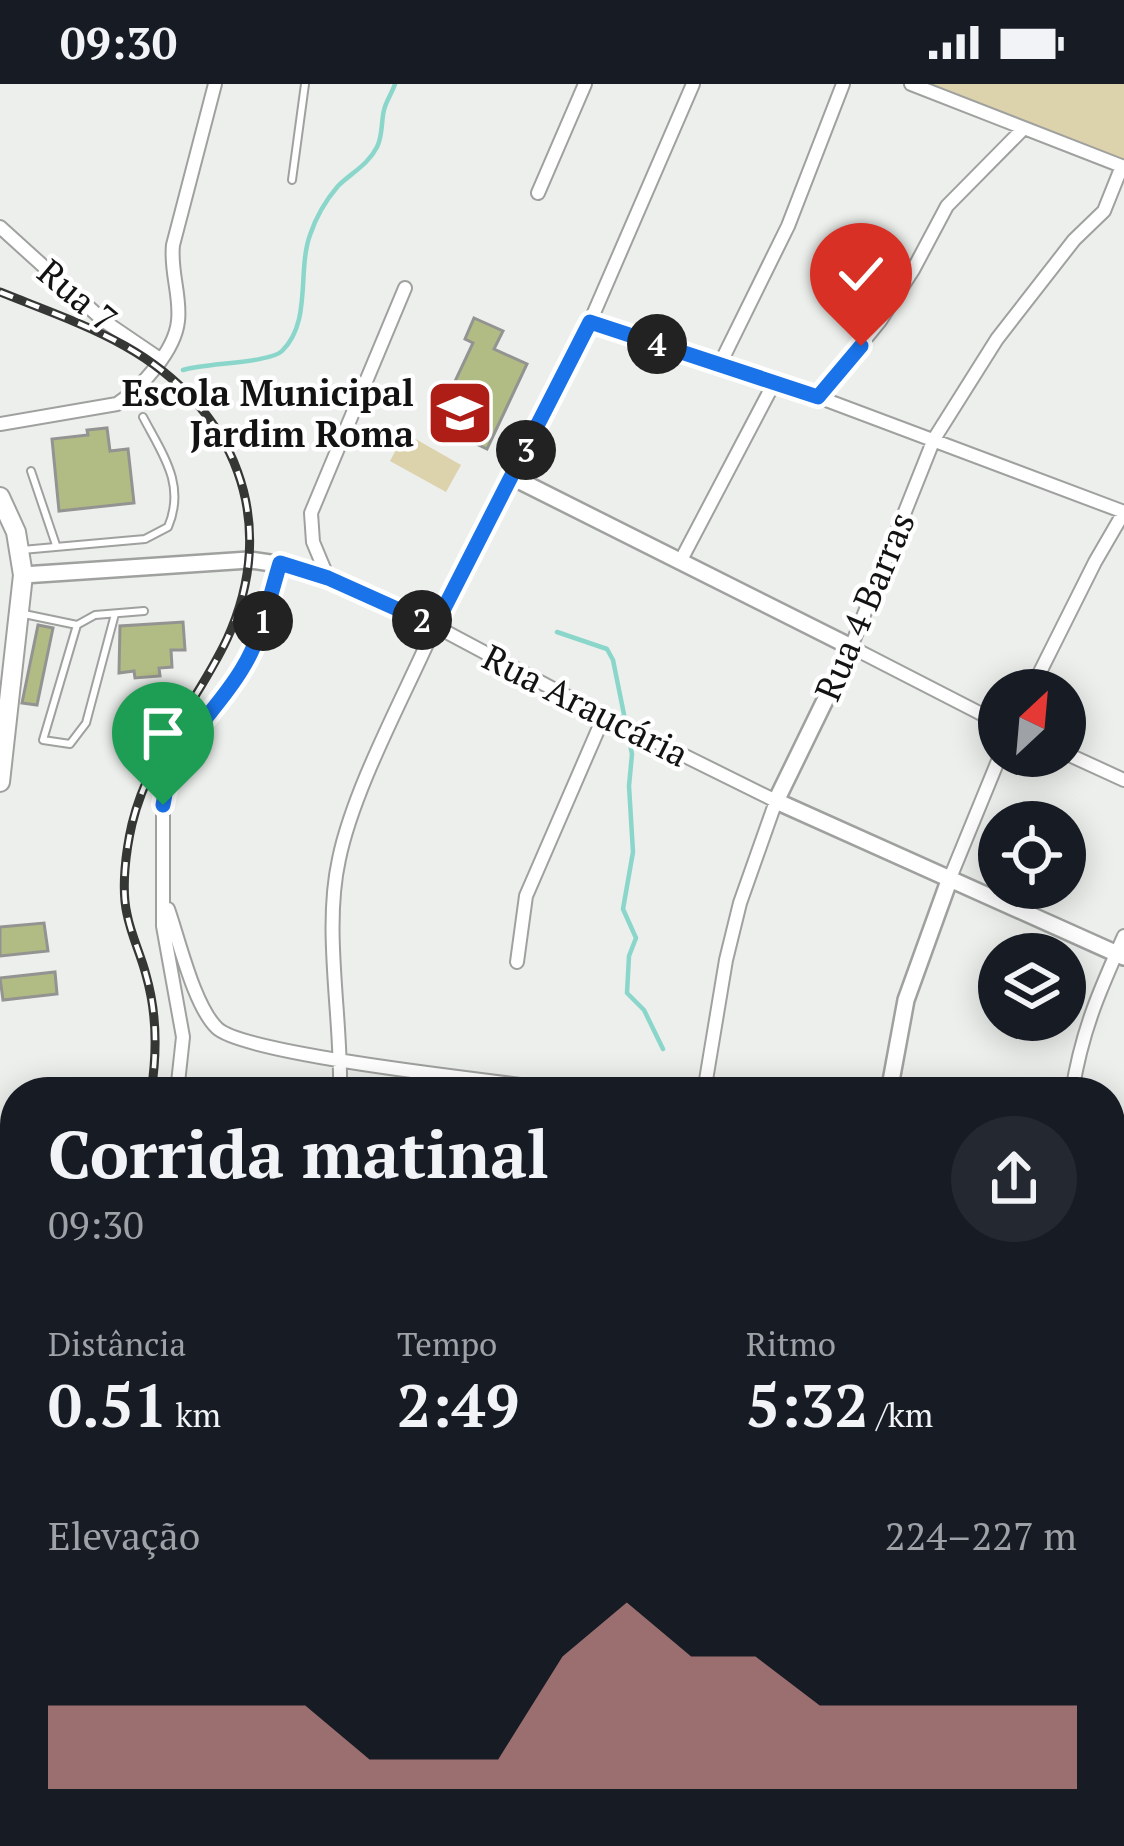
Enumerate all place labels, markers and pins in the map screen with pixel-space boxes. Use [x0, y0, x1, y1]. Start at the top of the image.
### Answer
pin [810, 223, 912, 346]
pin: 4 [627, 314, 687, 374]
place label: Escola Municipal Jardim Roma [122, 369, 414, 457]
school or university icon: Escola Municipal Jardim Roma [425, 378, 495, 448]
pin: 3 [496, 420, 556, 480]
pin: 2 [392, 590, 452, 650]
pin: 1 [233, 591, 293, 651]
pin [112, 682, 214, 805]

